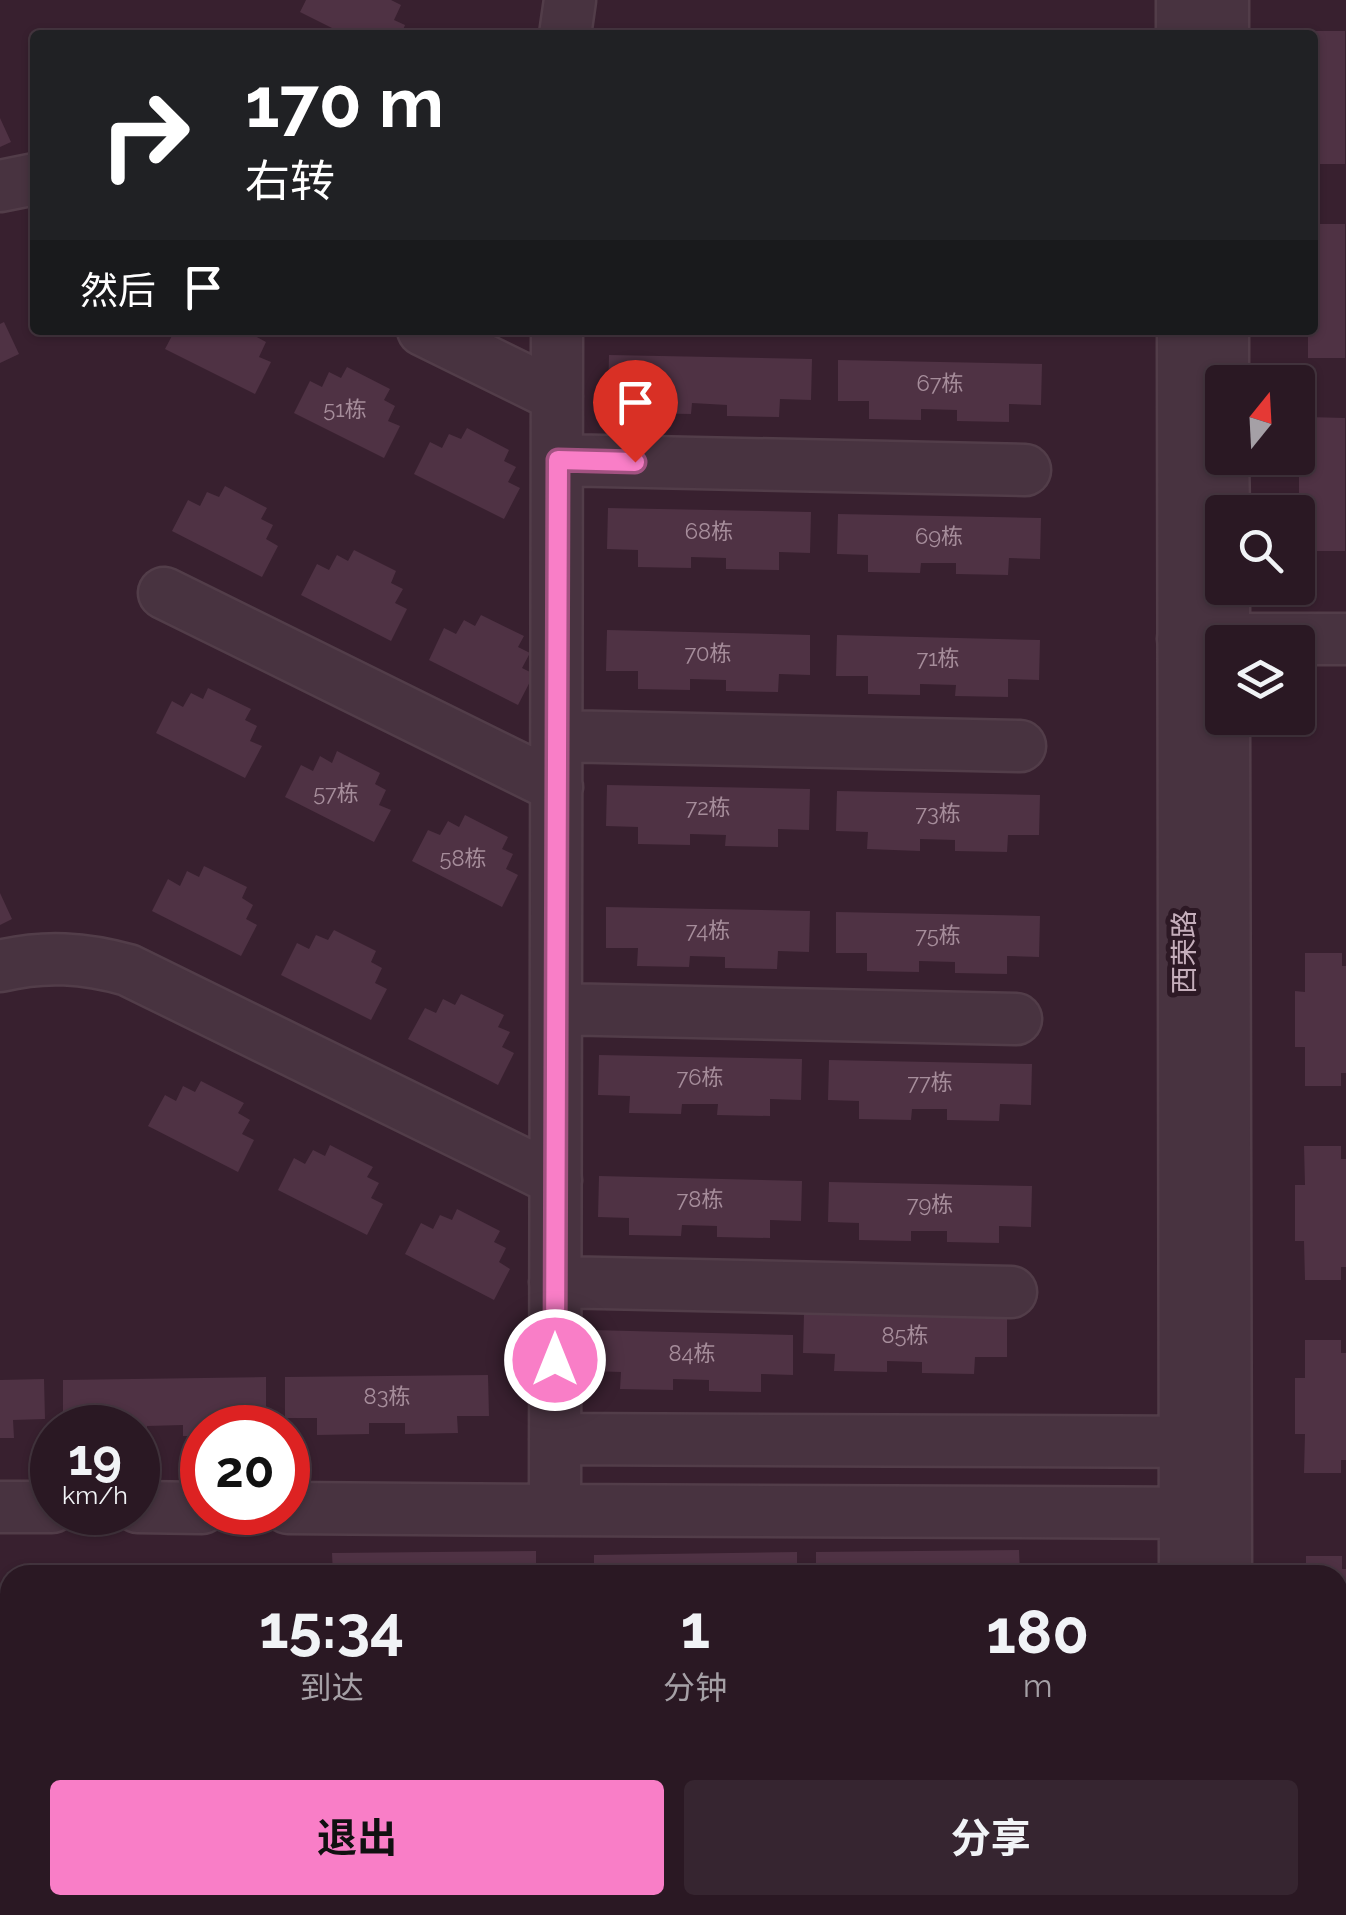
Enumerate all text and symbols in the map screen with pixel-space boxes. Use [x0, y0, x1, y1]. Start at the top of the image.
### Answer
text: 170 m [245, 61, 444, 143]
icon: right [80, 70, 210, 200]
text: 右转 [245, 155, 335, 208]
icon: arrive [176, 260, 231, 315]
text: 然后 [80, 268, 156, 313]
pin [593, 360, 678, 463]
north arrow [1205, 365, 1315, 475]
map controls [1205, 365, 1315, 735]
house number: 67栋 [916, 370, 964, 396]
icon: arrive [608, 375, 663, 430]
house number: 51栋 [323, 396, 367, 422]
button: search [1205, 495, 1315, 605]
house number: 68栋 [685, 518, 733, 544]
house number: 69栋 [915, 523, 963, 549]
button: layers [1205, 625, 1315, 735]
house number: 70栋 [684, 640, 732, 666]
house number: 71栋 [916, 645, 960, 671]
house number: 57栋 [313, 780, 359, 806]
house number: 72栋 [685, 794, 731, 820]
house number: 73栋 [915, 800, 961, 826]
house number: 58栋 [439, 845, 487, 871]
street label: 西荣路 [1168, 910, 1201, 994]
house number: 74栋 [686, 917, 730, 943]
house number: 75栋 [915, 922, 961, 948]
house number: 76栋 [676, 1064, 724, 1090]
house number: 77栋 [907, 1069, 953, 1095]
house number: 78栋 [677, 1186, 723, 1212]
house number: 79栋 [907, 1191, 953, 1217]
position arrow [503, 1308, 607, 1412]
house number: 85栋 [881, 1322, 929, 1348]
house number: 84栋 [668, 1340, 716, 1366]
house number: 83栋 [364, 1383, 410, 1409]
speed limit sign: 20 [180, 1405, 310, 1535]
text: 19 [68, 1428, 122, 1487]
text: km/h [62, 1480, 128, 1510]
text: 15:34 [259, 1592, 404, 1662]
text: 1 [681, 1592, 710, 1662]
text: 180 [986, 1597, 1089, 1667]
text: m [1023, 1667, 1052, 1704]
text: 到达 [300, 1669, 364, 1706]
text: 分钟 [663, 1669, 727, 1706]
button: 退出 [50, 1780, 664, 1895]
button: 分享 [684, 1780, 1298, 1895]

